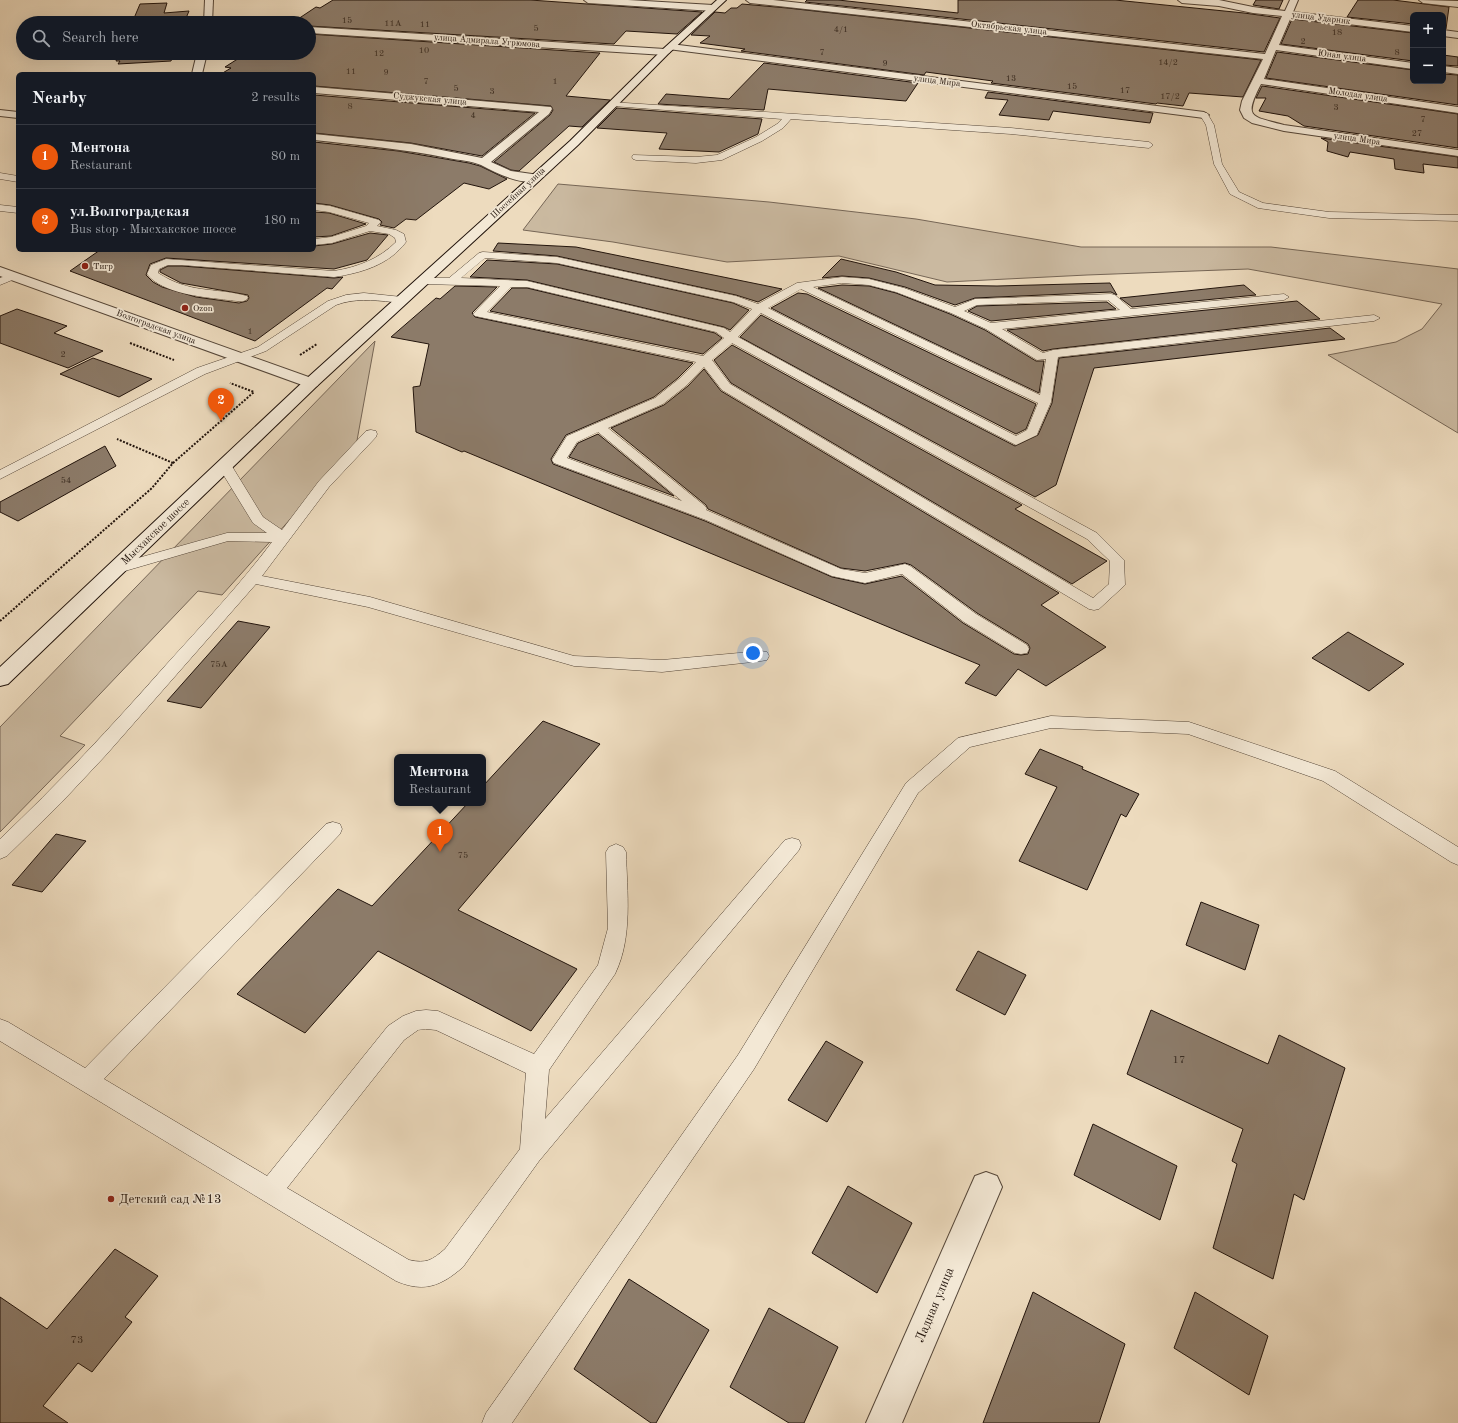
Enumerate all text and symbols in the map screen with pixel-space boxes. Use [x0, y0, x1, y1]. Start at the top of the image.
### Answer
street label: улица Ударник [1291, 10, 1351, 26]
map controls [1410, 12, 1446, 84]
button: + [1410, 12, 1446, 48]
search box [16, 16, 316, 60]
house number: 15 [342, 16, 352, 25]
house number: 11А [384, 19, 402, 28]
house number: 11 [420, 20, 430, 29]
street label: Октябрьская улица [971, 20, 1048, 37]
house number: 5 [533, 24, 539, 33]
house number: 4/1 [834, 25, 848, 34]
icon: search [30, 27, 52, 49]
house number: 18 [1332, 28, 1342, 37]
text: Search here [62, 31, 139, 46]
street label: улица Адмирала Угрюмова [434, 33, 541, 49]
house number: 2 [1300, 37, 1306, 46]
house number: 10 [419, 46, 429, 55]
house number: 7 [819, 48, 825, 57]
house number: 8 [1394, 48, 1400, 57]
button: − [1410, 48, 1446, 84]
house number: 12 [374, 49, 384, 58]
street label: Юная улица [1317, 49, 1367, 63]
house number: 14/2 [1158, 58, 1178, 67]
house number: 9 [882, 59, 888, 68]
house number: 11 [346, 67, 356, 76]
house number: 9 [383, 68, 389, 77]
street label: улица Мира [913, 74, 961, 88]
house number: 13 [1006, 74, 1016, 83]
house number: 7 [423, 77, 429, 86]
house number: 1 [552, 77, 558, 86]
house number: 15 [1067, 82, 1077, 91]
house number: 5 [453, 84, 459, 93]
house number: 17 [1120, 86, 1130, 95]
street label: Молодая улица [1328, 86, 1389, 104]
house number: 3 [489, 87, 495, 96]
text: Nearby [32, 90, 87, 107]
text: 2 results [251, 91, 300, 104]
street label: Суджукская улица [393, 91, 468, 107]
house number: 17/2 [1160, 92, 1180, 101]
house number: 8 [347, 102, 353, 111]
house number: 3 [1333, 103, 1339, 112]
house number: 4 [470, 111, 476, 120]
house number: 7 [1420, 115, 1426, 124]
house number: 27 [1412, 129, 1422, 138]
street label: улица Мира [1333, 131, 1381, 147]
text: Ментона [70, 141, 130, 156]
text: 1 [41, 150, 49, 163]
text: 80 m [271, 150, 300, 163]
text: Restaurant [70, 159, 132, 172]
street label: Шоссейная улица [489, 165, 547, 220]
text: ул.Волгоградская [70, 205, 189, 220]
text: 2 [41, 214, 49, 227]
text: 180 m [263, 214, 300, 227]
text: Bus stop · Мысхакское шоссе [70, 223, 236, 236]
marker: Тигр [80, 261, 90, 271]
place label: Тигр [93, 262, 113, 271]
marker: Ozon [180, 303, 190, 313]
place label: Ozon [193, 304, 213, 313]
street label: Волгоградская улица [115, 308, 197, 346]
house number: 1 [247, 327, 253, 336]
house number: 2 [60, 350, 66, 359]
pin: 2 [208, 388, 234, 421]
house number: 54 [61, 476, 71, 485]
street label: Мысхакское шоссе [120, 497, 192, 567]
your location [743, 643, 763, 663]
house number: 75А [210, 660, 228, 669]
popup [394, 754, 486, 806]
text: Ментона [409, 765, 469, 780]
text: Restaurant [409, 783, 471, 796]
pin: 1 [427, 819, 453, 852]
house number: 75 [458, 851, 468, 860]
house number: 17 [1173, 1055, 1185, 1066]
place label: Детский сад №13 [119, 1193, 222, 1206]
marker: Детский сад №13 [106, 1194, 116, 1204]
street label: Ладная улица [913, 1265, 957, 1344]
house number: 73 [71, 1335, 83, 1346]

